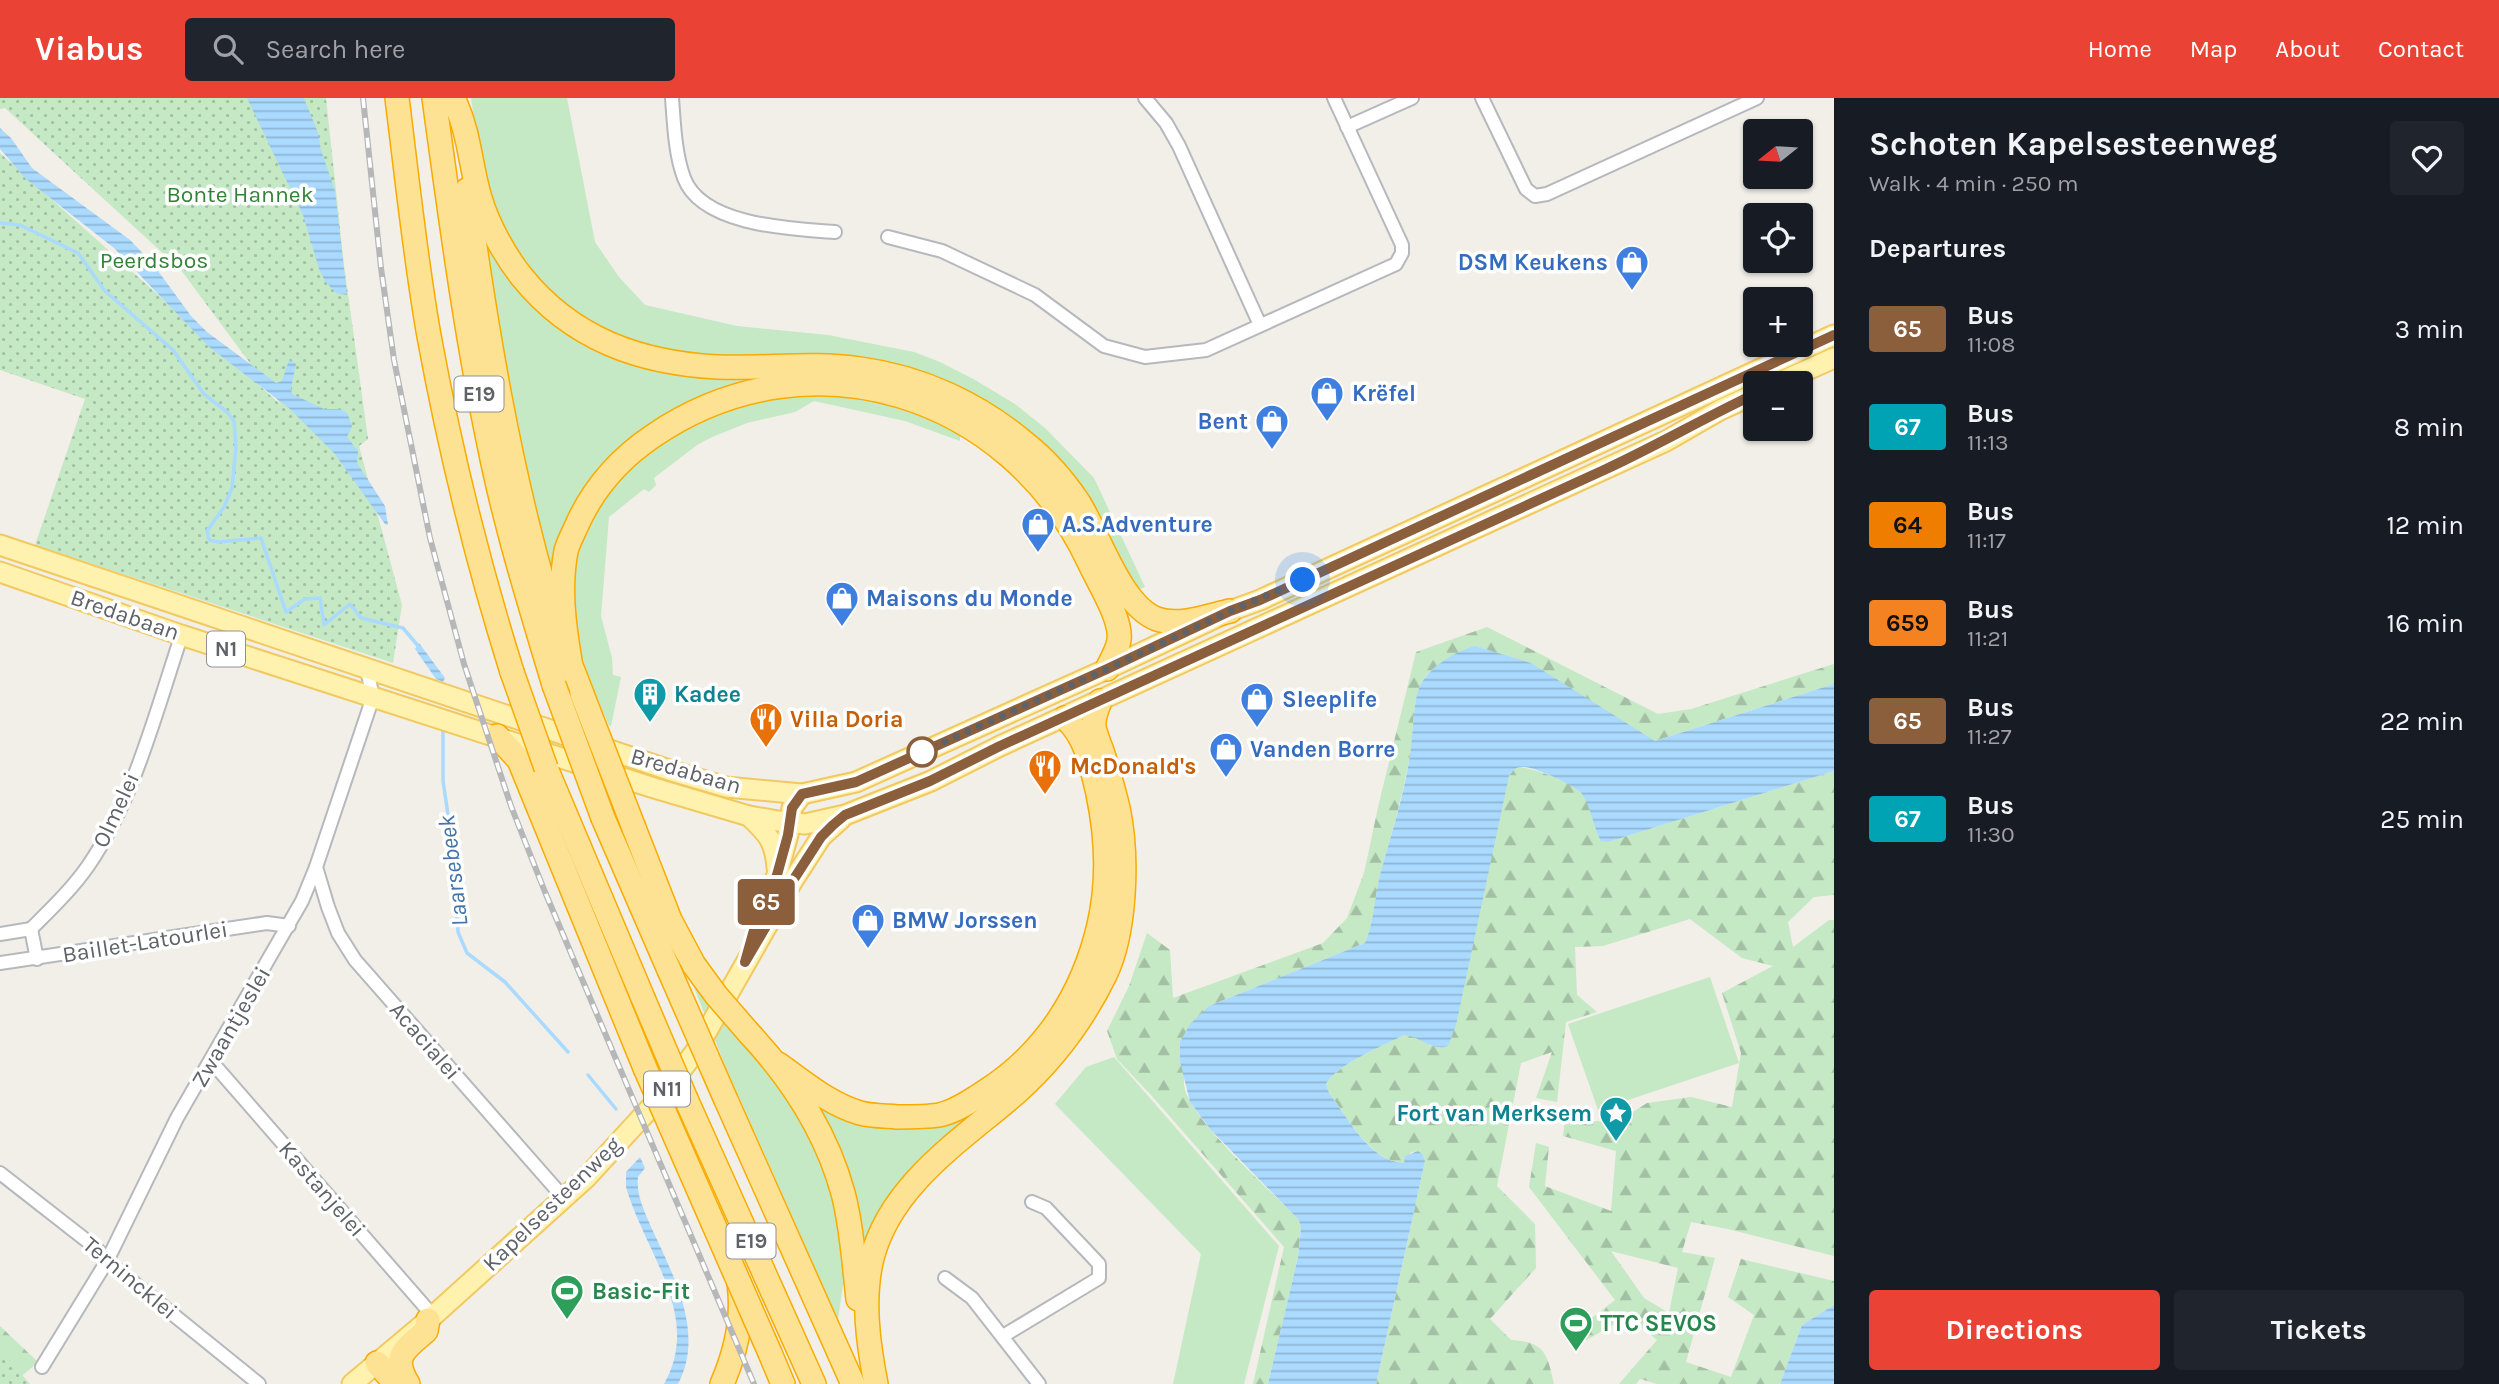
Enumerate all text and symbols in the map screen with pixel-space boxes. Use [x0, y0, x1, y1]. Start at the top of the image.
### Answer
search box [185, 18, 675, 81]
text: Viabus [35, 30, 143, 68]
icon: search [209, 30, 247, 68]
text: Search here [265, 34, 405, 65]
text: Home [2088, 35, 2152, 63]
text: Map [2190, 35, 2237, 63]
text: About [2275, 35, 2340, 63]
text: Contact [2378, 35, 2464, 63]
north arrow [1743, 119, 1813, 189]
map controls [1743, 119, 1813, 441]
button: heart [2390, 121, 2464, 195]
text: Schoten Kapelsesteenweg [1869, 125, 2277, 163]
text: Walk · 4 min · 250 m [1869, 170, 2078, 197]
park label: Bonte Hannek [166, 181, 314, 208]
button: locate [1743, 203, 1813, 273]
text: Departures [1869, 233, 2006, 264]
shop icon: DSM Keukens [1613, 243, 1651, 292]
park label: Peerdsbos [100, 247, 208, 274]
place label: DSM Keukens [1458, 249, 1608, 276]
button: + [1743, 287, 1813, 357]
text: Bus [1967, 300, 2014, 331]
text: 3 min [2395, 314, 2464, 345]
text: 65 [1893, 315, 1922, 343]
text: 11:08 [1967, 331, 2015, 358]
button: − [1743, 371, 1813, 441]
shop icon: Krëfel [1308, 374, 1346, 423]
road number: E19 [454, 376, 504, 412]
place label: Krëfel [1352, 380, 1416, 407]
text: Bus [1967, 398, 2014, 429]
shop icon: Bent [1253, 402, 1291, 451]
place label: Bent [1198, 408, 1248, 435]
text: 8 min [2394, 412, 2464, 443]
text: 67 [1894, 413, 1921, 441]
text: 11:13 [1967, 429, 2009, 456]
text: Bus [1967, 496, 2014, 527]
shop icon: A.S.Adventure [1019, 505, 1057, 554]
text: 12 min [2386, 510, 2464, 541]
place label: A.S.Adventure [1062, 511, 1213, 538]
text: 64 [1893, 511, 1922, 539]
text: 11:17 [1967, 527, 2006, 554]
your location [1285, 562, 1320, 597]
shop icon: Maisons du Monde [823, 579, 861, 628]
street label: Bredabaan [67, 584, 183, 646]
place label: Maisons du Monde [866, 585, 1073, 612]
text: Bus [1967, 594, 2014, 625]
text: 16 min [2387, 608, 2464, 639]
text: 659 [1886, 609, 1929, 637]
text: 11:21 [1967, 625, 2008, 652]
road number: N1 [207, 632, 245, 666]
building icon: Kadee [631, 675, 669, 724]
shop icon: Sleeplife [1238, 680, 1276, 729]
place label: Kadee [674, 681, 741, 708]
place label: Sleeplife [1282, 686, 1377, 713]
text: Bus [1967, 692, 2014, 723]
restaurant icon: Villa Doria [747, 700, 785, 749]
place label: Villa Doria [790, 706, 904, 733]
text: 22 min [2380, 706, 2464, 737]
text: 65 [1893, 707, 1922, 735]
text: 11:27 [1967, 723, 2012, 750]
shop icon: Vanden Borre [1207, 730, 1245, 779]
place label: Vanden Borre [1250, 736, 1395, 763]
unlabelled marker [907, 737, 937, 767]
street label: Bredabaan [628, 742, 744, 800]
restaurant icon: McDonald's [1026, 747, 1064, 796]
place label: McDonald's [1070, 753, 1196, 780]
street label: Olmelei [87, 768, 145, 852]
text: Bus [1967, 790, 2014, 821]
text: 25 min [2380, 804, 2464, 835]
text: 67 [1894, 805, 1921, 833]
water label: Laarsebeek [432, 813, 474, 928]
text: 11:30 [1967, 821, 2015, 848]
line badge: 65 [734, 879, 798, 925]
text: 65 [752, 888, 780, 916]
shop icon: BMW Jorssen [849, 901, 887, 950]
place label: BMW Jorssen [892, 907, 1038, 934]
street label: Baillet-Latourlei [60, 916, 230, 968]
street label: Zwaantjeslei [186, 962, 276, 1092]
street label: Acacialei [384, 997, 466, 1085]
road number: N11 [644, 1072, 690, 1107]
place icon: Fort van Merksem [1597, 1094, 1635, 1143]
place label: Fort van Merksem [1397, 1100, 1592, 1127]
street label: Kapelsesteenweg [477, 1131, 627, 1277]
street label: Kastanjelei [273, 1136, 371, 1242]
road number: E19 [726, 1224, 776, 1258]
street label: Ternincklei [77, 1231, 183, 1325]
sports icon: Basic-Fit [548, 1272, 586, 1321]
place label: Basic-Fit [592, 1278, 690, 1305]
button: Directions [1869, 1290, 2160, 1370]
button: Tickets [2174, 1290, 2464, 1370]
sports icon: TTC SEVOS [1557, 1304, 1595, 1353]
place label: TTC SEVOS [1600, 1310, 1717, 1337]

